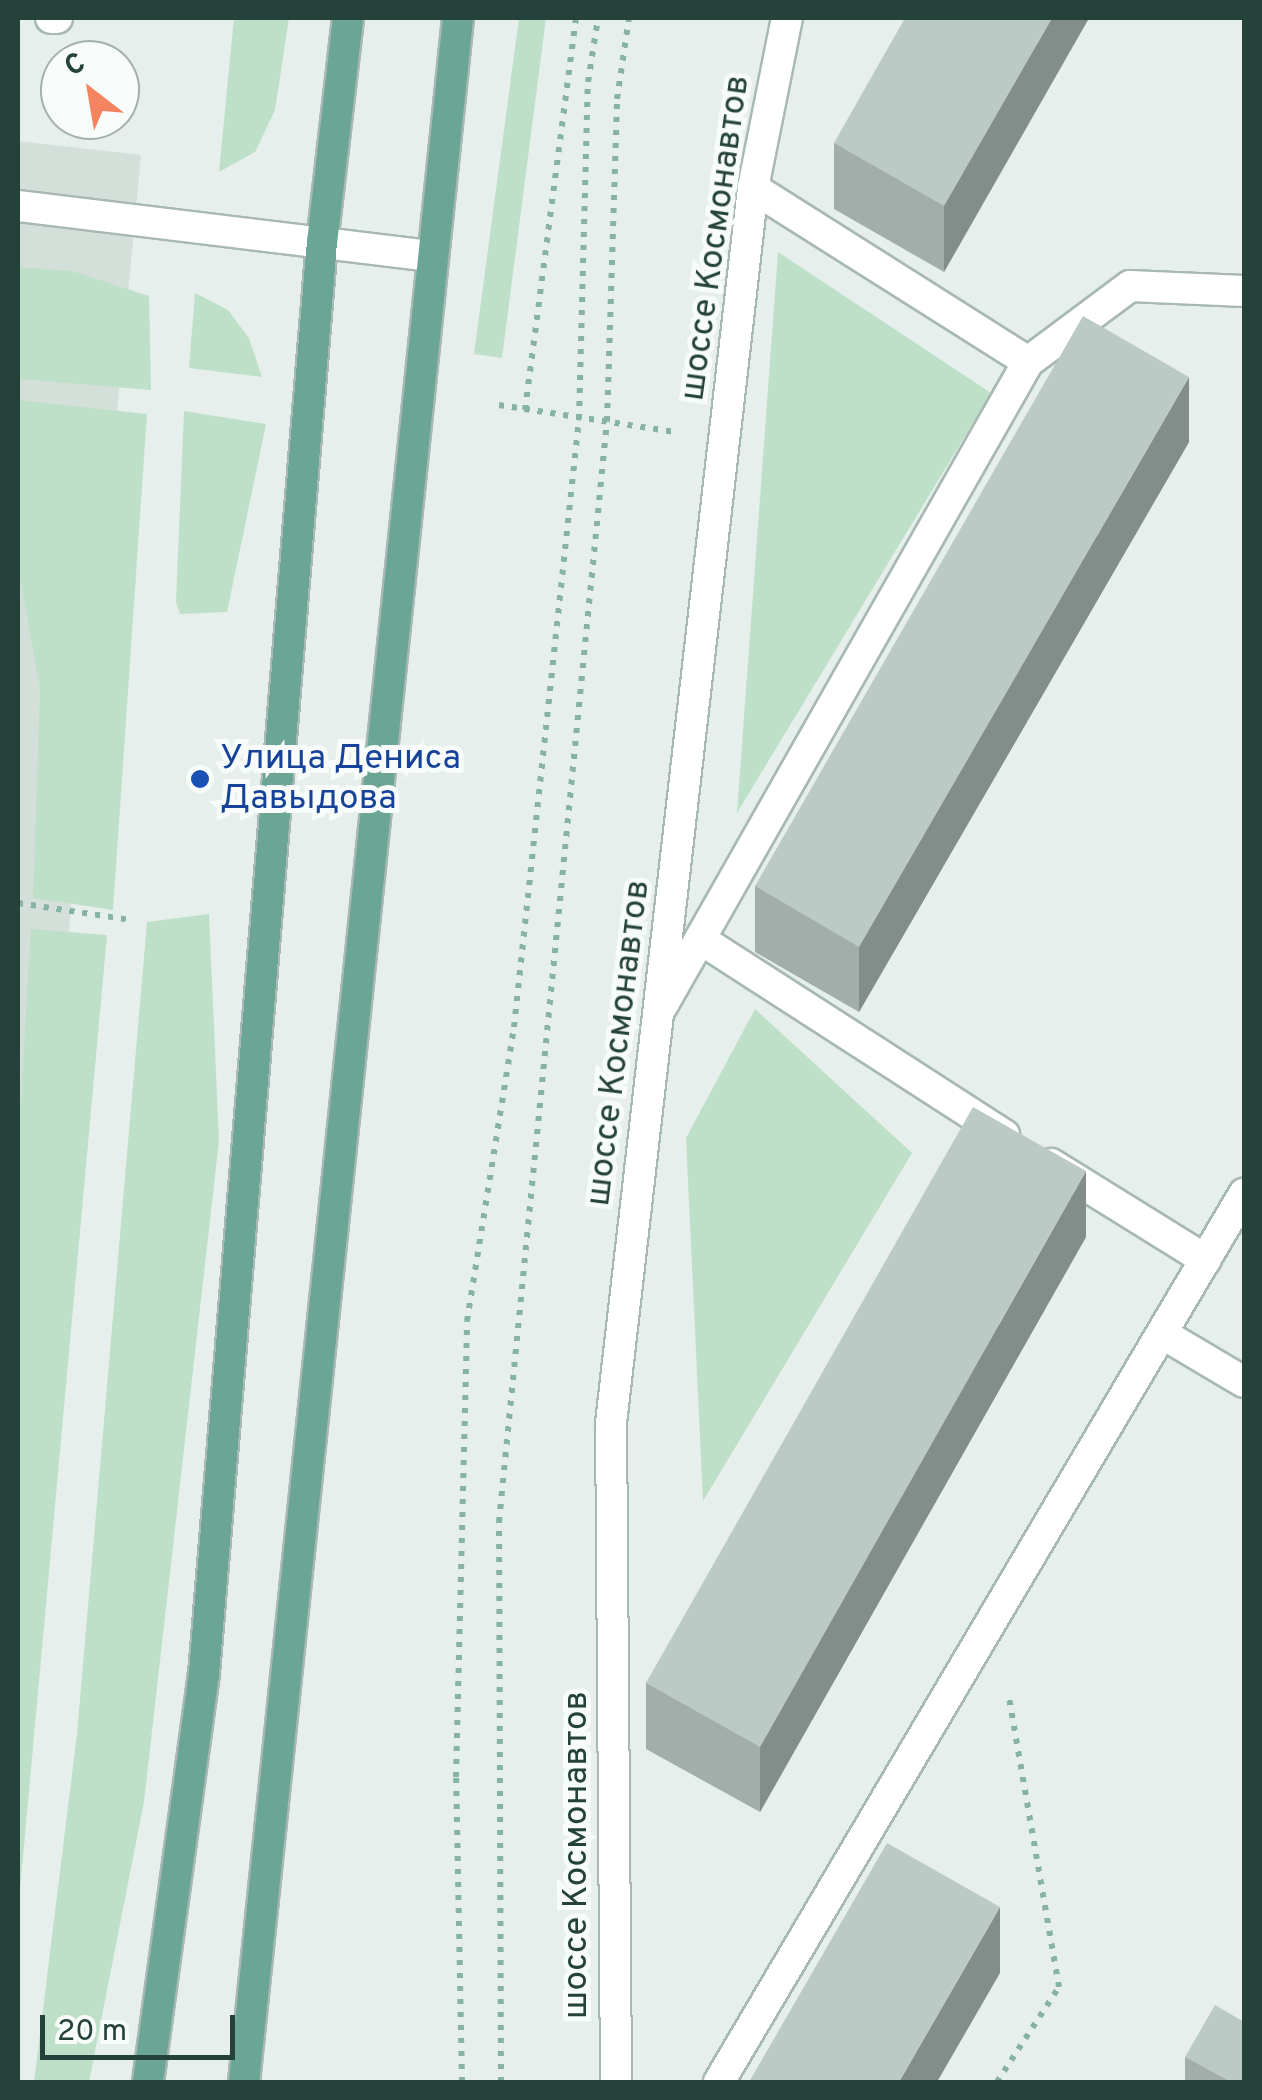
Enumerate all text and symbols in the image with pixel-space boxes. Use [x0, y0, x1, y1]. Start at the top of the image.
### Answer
north arrow [40, 40, 140, 140]
text: С [59, 46, 93, 86]
street label: шоссе Космонавтов [672, 73, 760, 403]
place label: Улица Дениса Давыдова [220, 738, 461, 820]
marker: Улица Дениса Давыдова [189, 768, 211, 790]
street label: шоссе Космонавтов [578, 878, 660, 1208]
street label: шоссе Космонавтов [556, 1691, 598, 2019]
scale bar [45, 1995, 240, 2057]
text: 20 m [57, 2014, 127, 2051]

